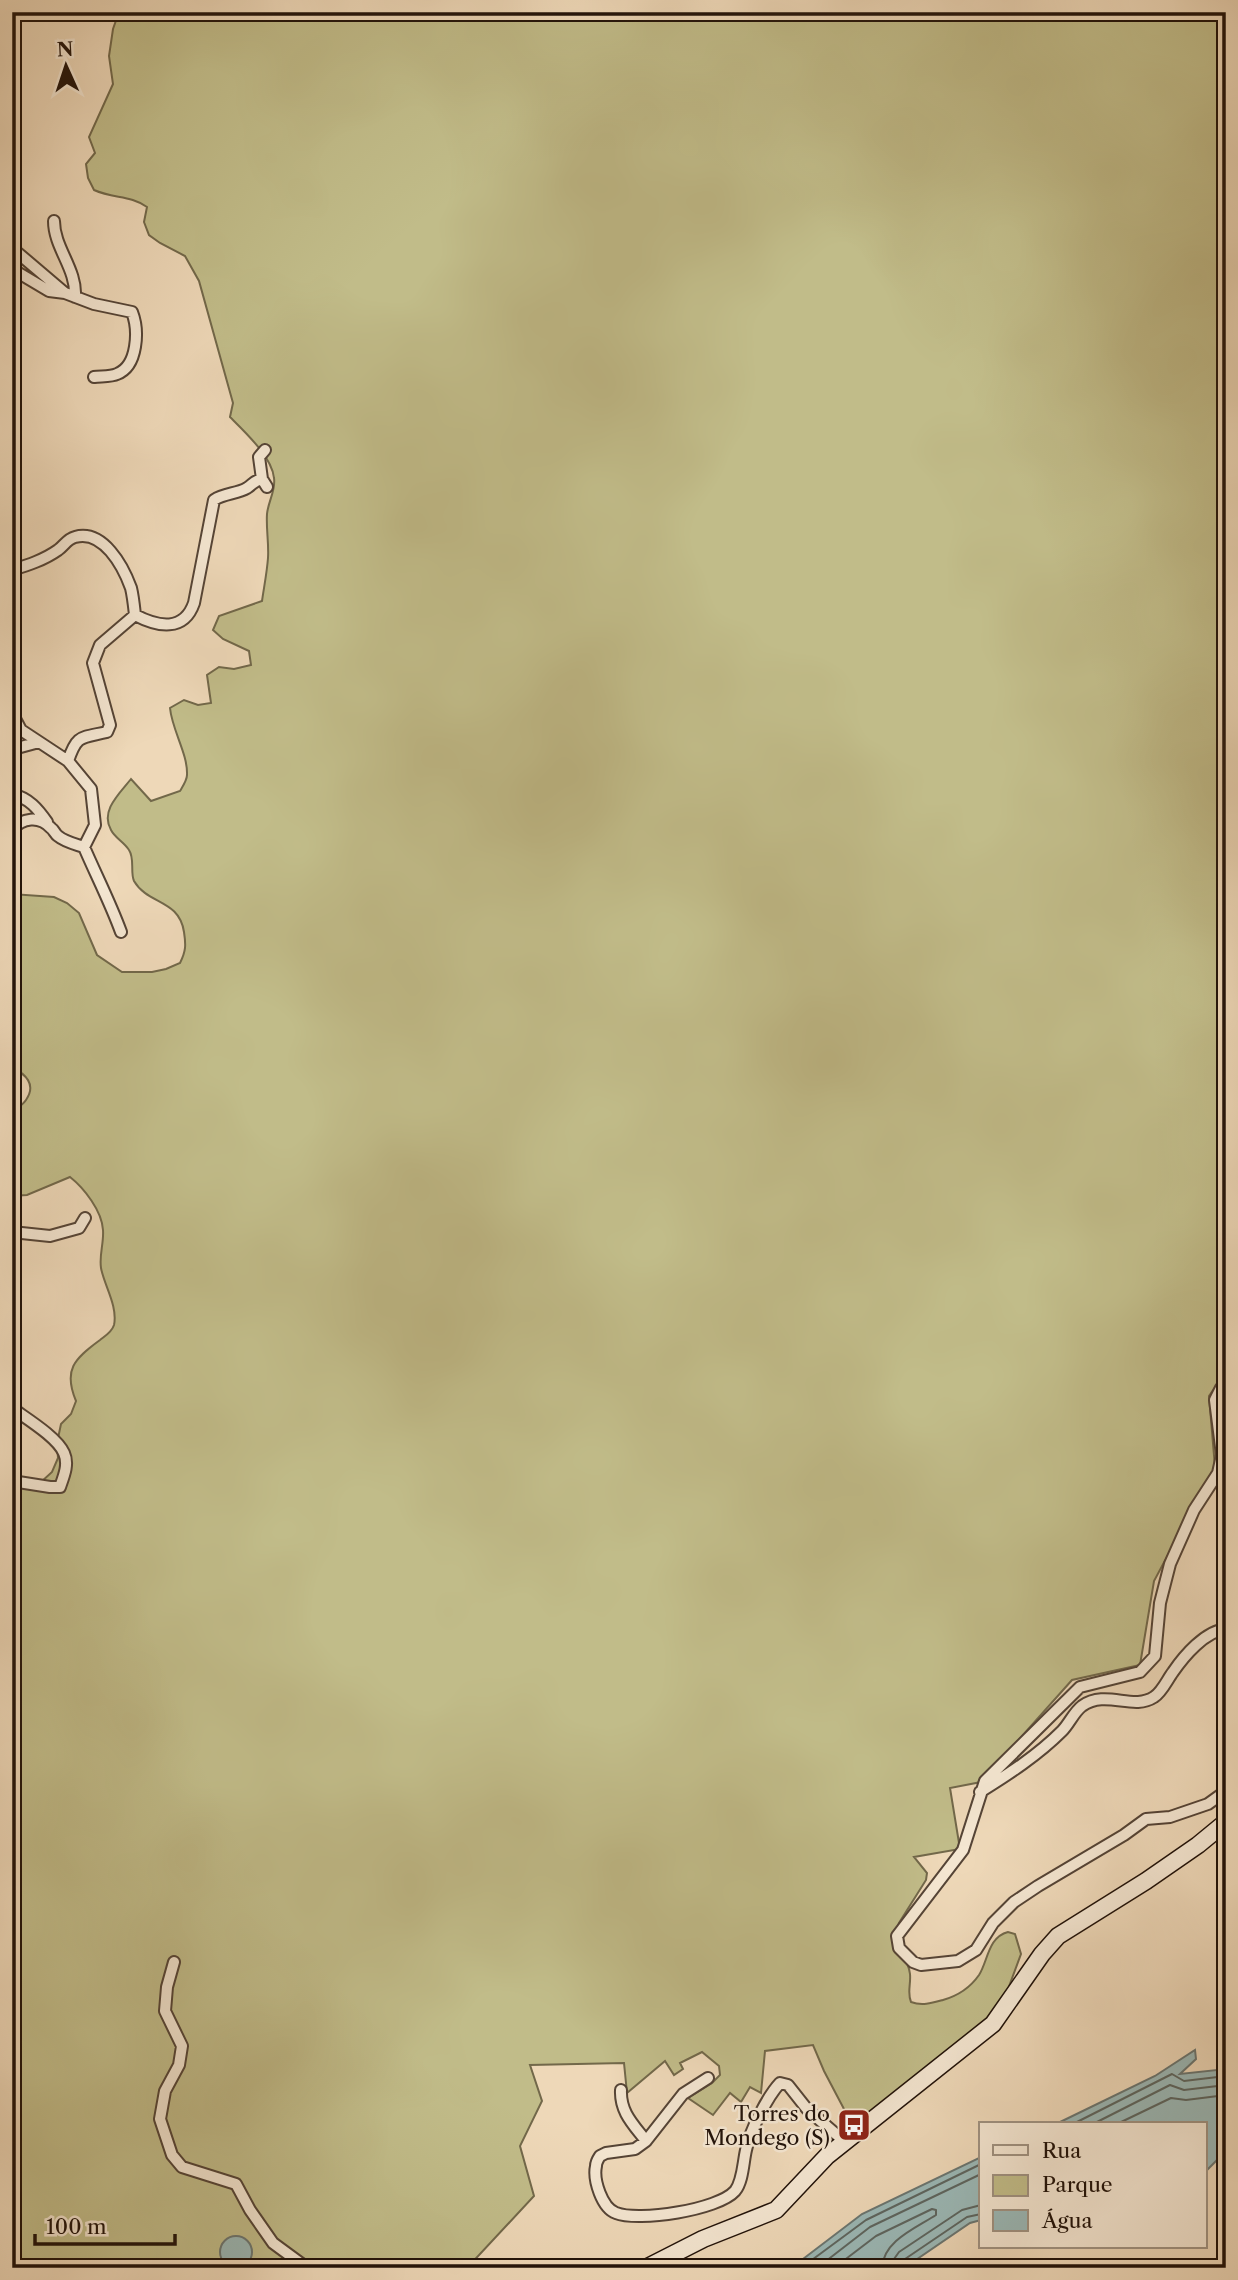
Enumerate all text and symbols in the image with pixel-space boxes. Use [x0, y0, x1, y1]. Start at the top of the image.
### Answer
north arrow [32, 32, 102, 102]
text: N [56, 38, 74, 61]
place label: Torres do Mondego (S) [704, 2101, 830, 2150]
bus stop icon: Torres do Mondego (S) [835, 2106, 873, 2144]
legend [979, 2122, 1206, 2248]
text: Rua [1042, 2138, 1082, 2163]
text: Parque [1042, 2172, 1113, 2197]
scale bar [35, 2203, 175, 2247]
text: Água [1041, 2208, 1094, 2233]
text: 100 m [46, 2214, 107, 2239]

